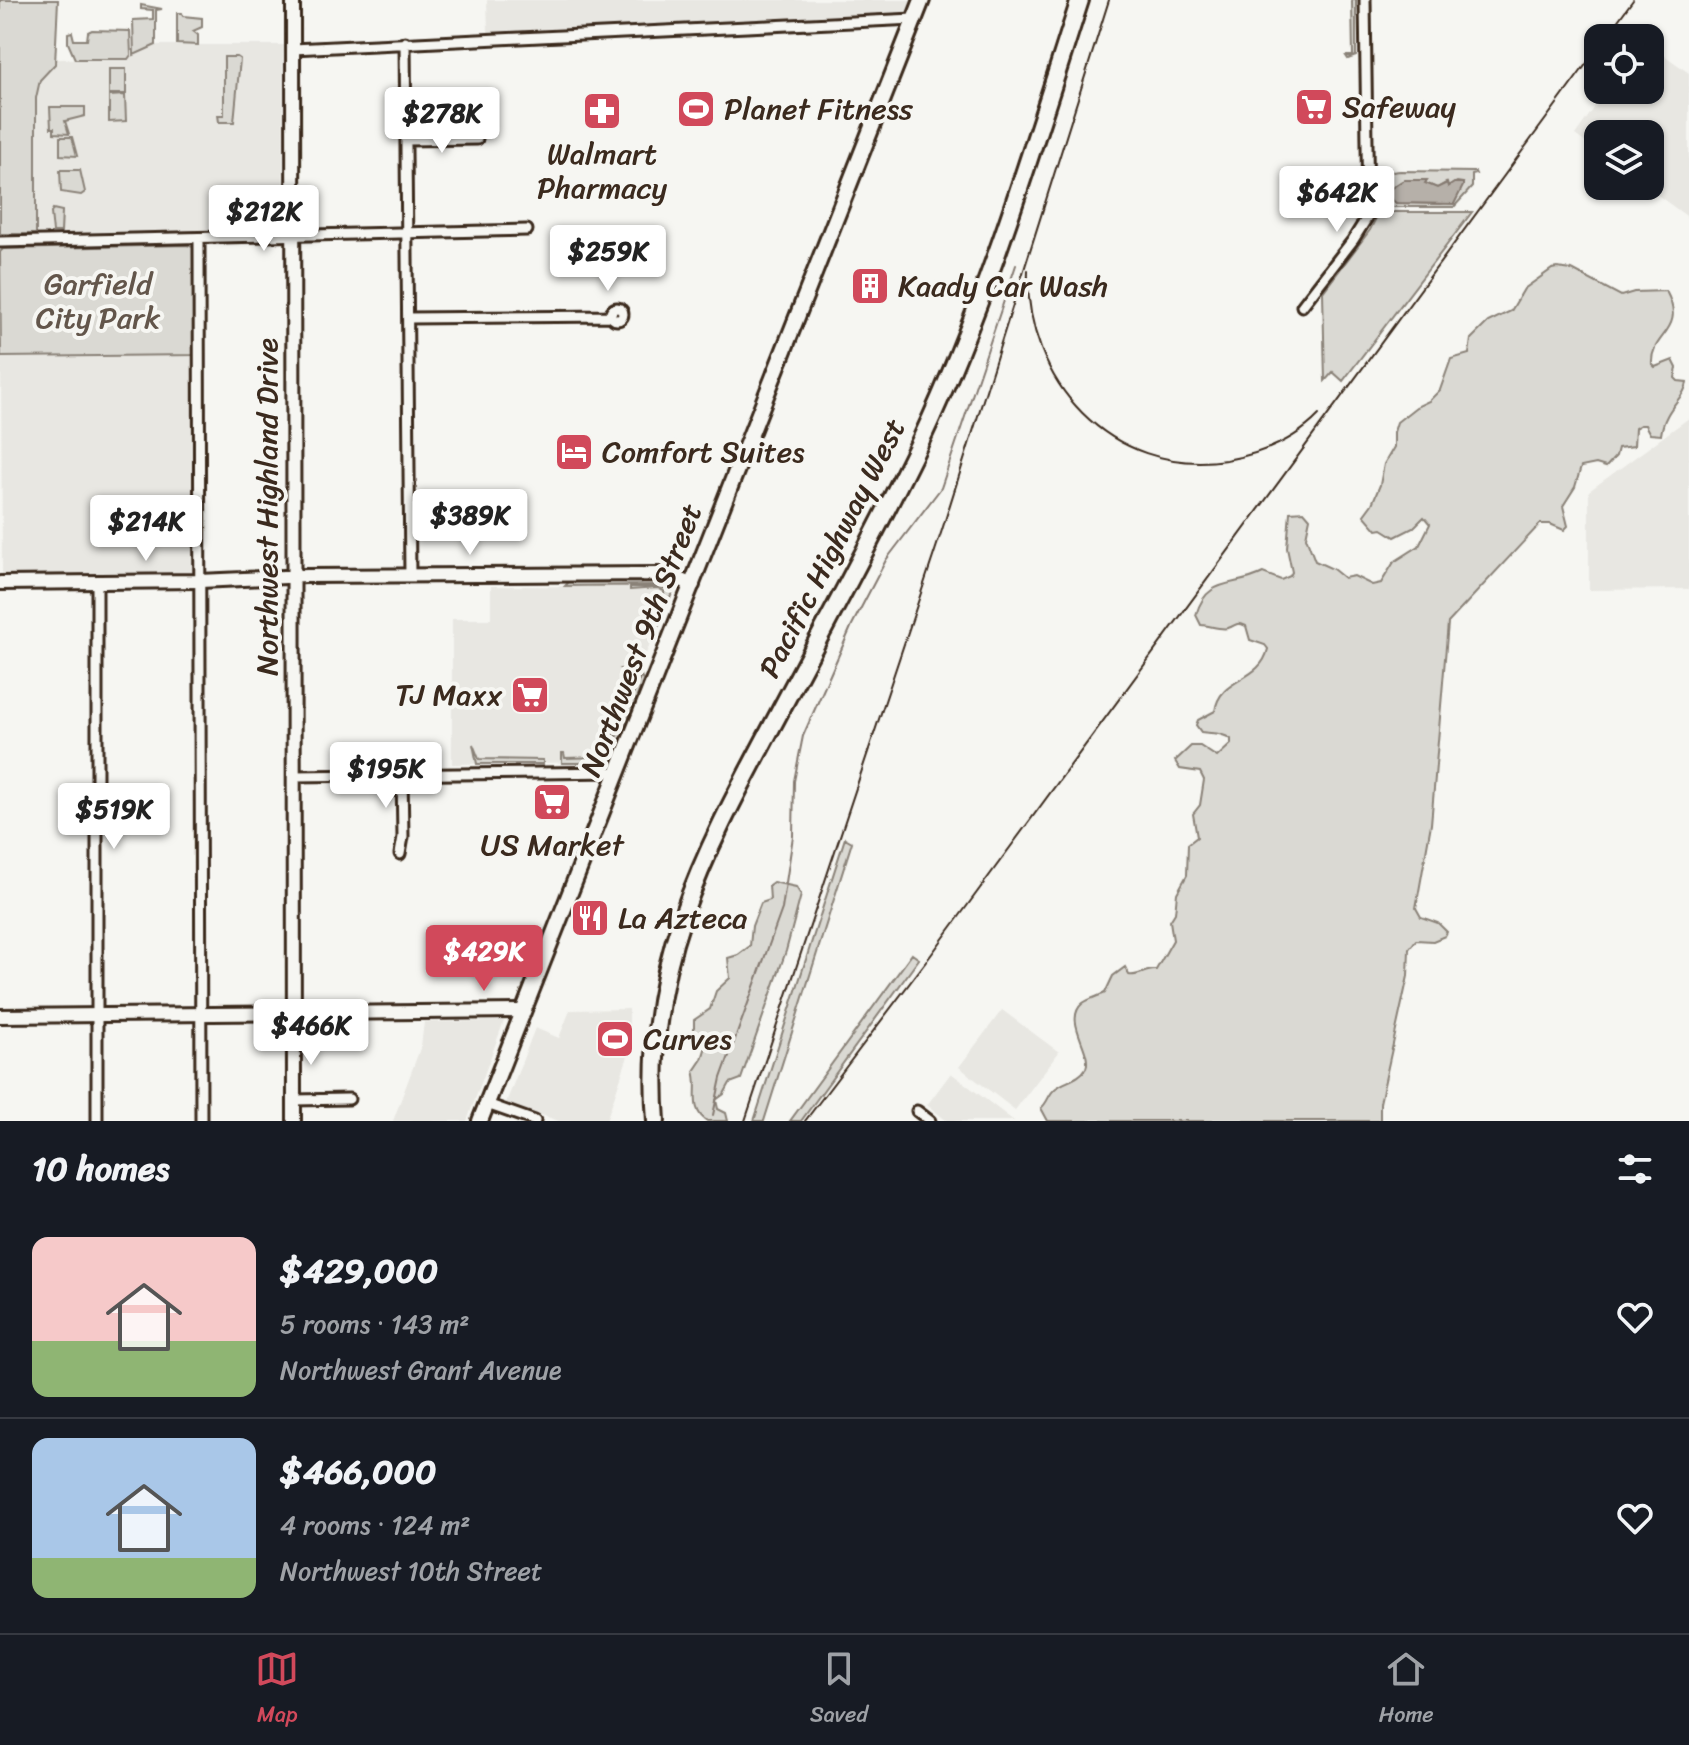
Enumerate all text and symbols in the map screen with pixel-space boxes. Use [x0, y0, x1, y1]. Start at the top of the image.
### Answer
map controls [1584, 24, 1664, 200]
button: locate [1584, 24, 1664, 104]
place label: Safeway [1342, 80, 1456, 134]
place label: Planet Fitness [724, 82, 913, 136]
supermarket icon: Safeway [1293, 86, 1335, 128]
pin: $278K [386, 87, 498, 155]
sports icon: Planet Fitness [675, 88, 717, 130]
text: $278K [403, 90, 481, 136]
pharmacy icon: Walmart Pharmacy [581, 90, 623, 132]
button: layers [1584, 120, 1664, 200]
place label: Walmart Pharmacy [537, 127, 667, 215]
pin: $642K [1281, 166, 1393, 234]
text: $642K [1297, 169, 1377, 215]
pin: $212K [208, 185, 320, 253]
text: $212K [227, 188, 301, 234]
pin: $259K [552, 225, 664, 293]
text: $259K [568, 228, 648, 274]
park label: Garfield City Park [36, 257, 161, 345]
place label: Kaady Car Wash [898, 259, 1108, 313]
building icon: Kaady Car Wash [849, 265, 891, 307]
street label: Northwest Highland Drive [240, 338, 294, 676]
street label: Pacific Highway West [743, 408, 921, 688]
place label: Comfort Suites [602, 425, 805, 479]
hotel icon: Comfort Suites [553, 431, 595, 473]
pin: $389K [414, 489, 526, 557]
text: $389K [430, 492, 510, 538]
pin: $214K [90, 495, 202, 563]
street label: Northwest 9th Street [564, 495, 718, 785]
text: $214K [108, 498, 184, 544]
place label: TJ Maxx [395, 668, 503, 722]
supermarket icon: TJ Maxx [509, 674, 551, 716]
pin: $195K [330, 742, 442, 810]
text: $195K [348, 745, 424, 791]
supermarket icon: US Market [531, 781, 573, 823]
pin: $519K [58, 783, 170, 851]
text: $519K [76, 786, 152, 832]
place label: US Market [481, 818, 625, 872]
place label: La Azteca [618, 891, 747, 945]
restaurant icon: La Azteca [569, 897, 611, 939]
pin: $429K [428, 925, 540, 993]
text: $429K [444, 928, 524, 974]
pin: $466K [255, 999, 367, 1067]
text: $466K [271, 1002, 351, 1048]
place label: Curves [643, 1012, 732, 1066]
sports icon: Curves [594, 1018, 636, 1060]
text: 10 homes [32, 1139, 170, 1199]
icon: filters [1613, 1147, 1657, 1191]
text: $429,000 [280, 1241, 438, 1301]
icon: home [96, 1269, 192, 1365]
icon: heart [1613, 1295, 1657, 1339]
text: 5 rooms · 143 m² [280, 1301, 469, 1347]
text: Northwest Grant Avenue [280, 1347, 562, 1393]
text: $466,000 [280, 1442, 436, 1502]
icon: home [96, 1470, 192, 1566]
icon: heart [1613, 1496, 1657, 1540]
text: 4 rooms · 124 m² [280, 1502, 471, 1548]
text: Northwest 10th Street [280, 1548, 542, 1594]
tab: Map [255, 1647, 299, 1734]
tab: Saved [810, 1647, 868, 1734]
tab: Home [1379, 1647, 1434, 1734]

